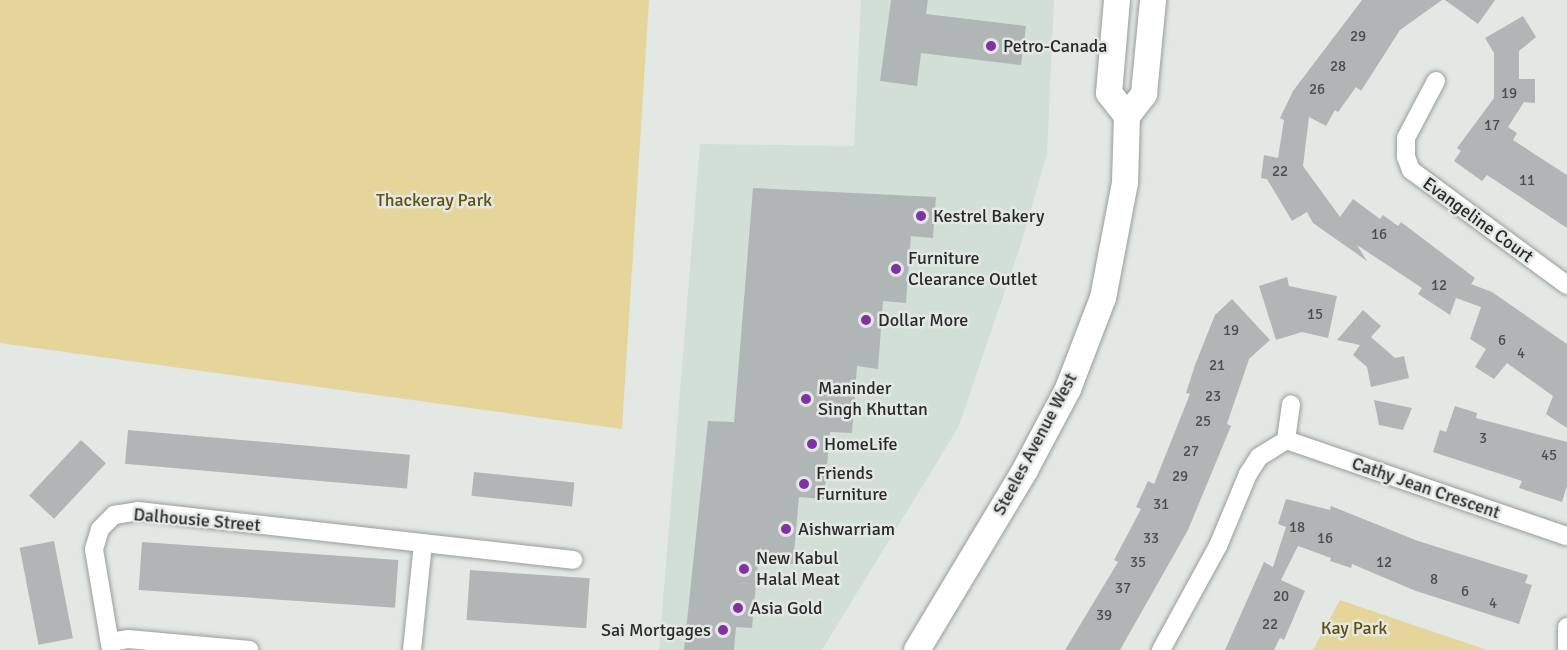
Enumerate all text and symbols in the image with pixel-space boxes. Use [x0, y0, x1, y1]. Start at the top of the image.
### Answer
house number: 29 [1350, 28, 1366, 46]
place label: Petro-Canada [1003, 35, 1107, 57]
marker: Petro-Canada [984, 39, 998, 53]
house number: 28 [1330, 58, 1346, 76]
house number: 26 [1309, 81, 1325, 99]
house number: 19 [1501, 85, 1517, 103]
house number: 17 [1484, 117, 1500, 135]
house number: 22 [1272, 163, 1288, 181]
house number: 11 [1519, 172, 1535, 190]
street label: Evangeline Court [1418, 173, 1538, 267]
park label: Thackeray Park [376, 189, 492, 211]
place label: Kestrel Bakery [933, 205, 1044, 227]
marker: Kestrel Bakery [914, 209, 928, 223]
house number: 16 [1371, 226, 1387, 244]
place label: Furniture Clearance Outlet [908, 248, 1037, 290]
marker: Furniture Clearance Outlet [889, 262, 903, 276]
house number: 12 [1431, 277, 1447, 295]
house number: 15 [1307, 306, 1323, 324]
place label: Dollar More [878, 309, 968, 331]
marker: Dollar More [859, 313, 873, 327]
house number: 19 [1223, 322, 1239, 340]
house number: 6 [1498, 332, 1506, 350]
house number: 4 [1517, 345, 1525, 363]
house number: 21 [1209, 357, 1225, 375]
street label: Steeles Avenue West [988, 369, 1082, 519]
place label: Maninder Singh Khuttan [818, 378, 928, 420]
house number: 23 [1205, 388, 1221, 406]
marker: Maninder Singh Khuttan [799, 392, 813, 406]
house number: 25 [1195, 413, 1211, 431]
house number: 3 [1479, 430, 1487, 448]
place label: HomeLife [824, 433, 898, 455]
marker: HomeLife [805, 437, 819, 451]
house number: 27 [1183, 443, 1199, 461]
house number: 45 [1541, 447, 1557, 465]
street label: Cathy Jean Crescent [1349, 452, 1503, 524]
place label: Friends Furniture [816, 463, 887, 506]
house number: 29 [1172, 468, 1188, 486]
marker: Friends Furniture [797, 477, 811, 491]
house number: 31 [1153, 496, 1169, 514]
street label: Dalhousie Street [133, 504, 261, 536]
place label: Aishwarriam [798, 518, 895, 540]
house number: 18 [1289, 519, 1305, 537]
marker: Aishwarriam [779, 522, 793, 536]
house number: 33 [1143, 530, 1159, 548]
house number: 16 [1317, 530, 1333, 548]
place label: New Kabul Halal Meat [756, 548, 840, 590]
house number: 35 [1130, 554, 1146, 572]
house number: 12 [1376, 554, 1392, 572]
marker: New Kabul Halal Meat [737, 562, 751, 576]
house number: 8 [1430, 571, 1438, 589]
house number: 37 [1115, 580, 1131, 598]
house number: 6 [1461, 583, 1469, 601]
house number: 20 [1273, 588, 1289, 606]
house number: 4 [1489, 595, 1497, 613]
place label: Asia Gold [750, 597, 823, 619]
marker: Asia Gold [731, 601, 745, 615]
house number: 39 [1096, 607, 1112, 625]
house number: 22 [1262, 616, 1278, 634]
park label: Kay Park [1321, 617, 1387, 639]
place label: Sai Mortgages [601, 619, 711, 641]
marker: Sai Mortgages [716, 623, 730, 637]

